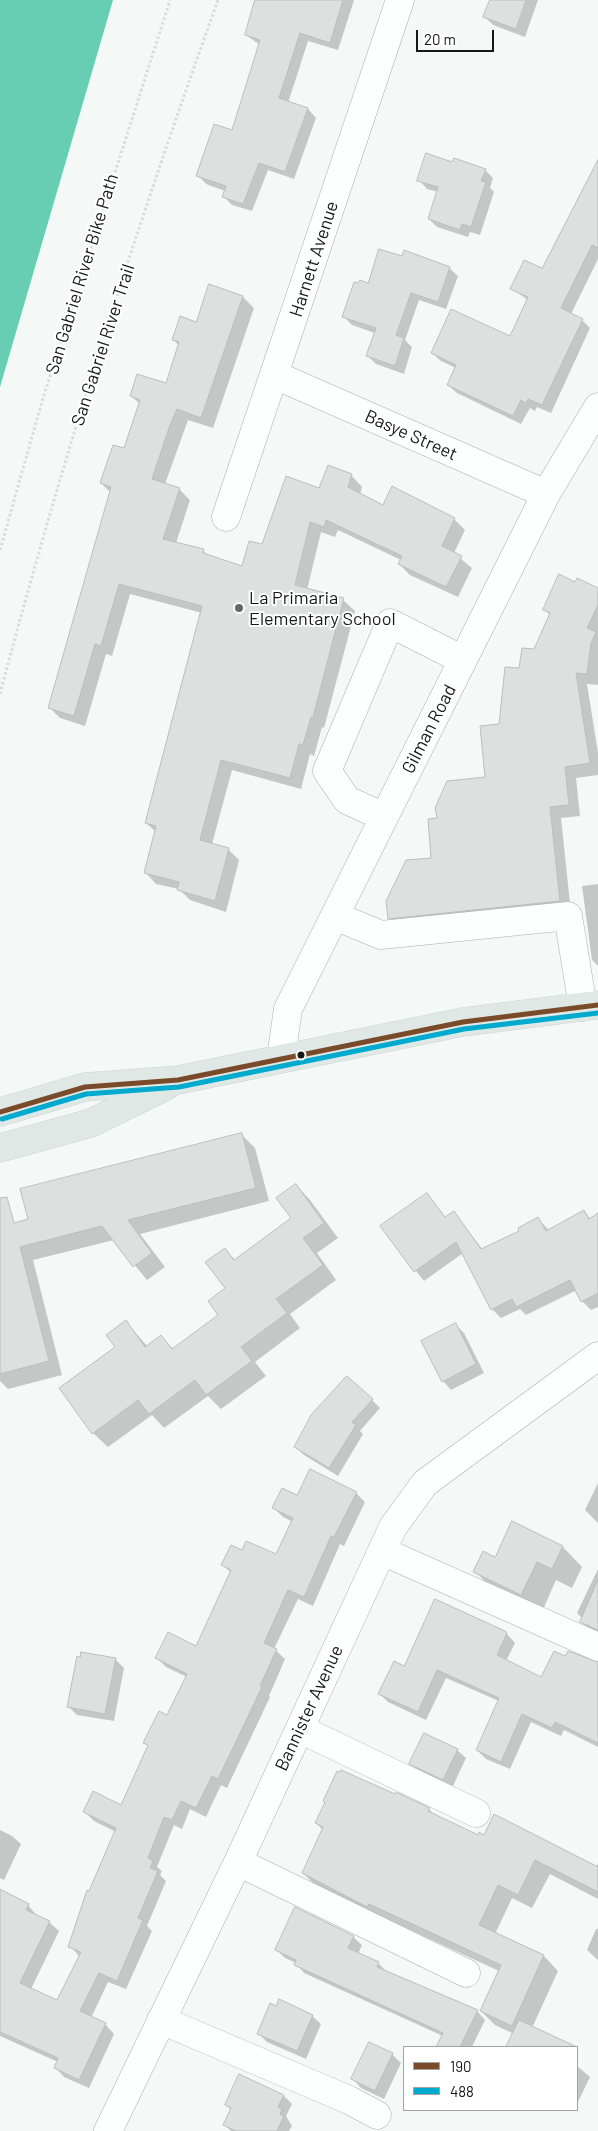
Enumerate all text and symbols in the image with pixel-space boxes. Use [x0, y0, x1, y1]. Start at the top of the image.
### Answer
scale bar [418, 20, 496, 52]
text: 20 m [424, 30, 456, 48]
street label: San Gabriel River Bike Path [41, 171, 123, 377]
street label: Harnett Avenue [285, 198, 343, 320]
street label: San Gabriel River Trail [67, 261, 139, 429]
street label: Basye Street [361, 405, 461, 465]
place label: La Primaria Elementary School [249, 587, 396, 630]
marker: La Primaria Elementary School [233, 602, 245, 614]
street label: Gilman Road [397, 681, 461, 777]
unlabelled marker [296, 1050, 306, 1060]
street label: Bannister Avenue [270, 1642, 348, 1774]
legend [403, 2046, 578, 2111]
text: 190 [450, 2057, 472, 2075]
text: 488 [450, 2082, 474, 2100]

